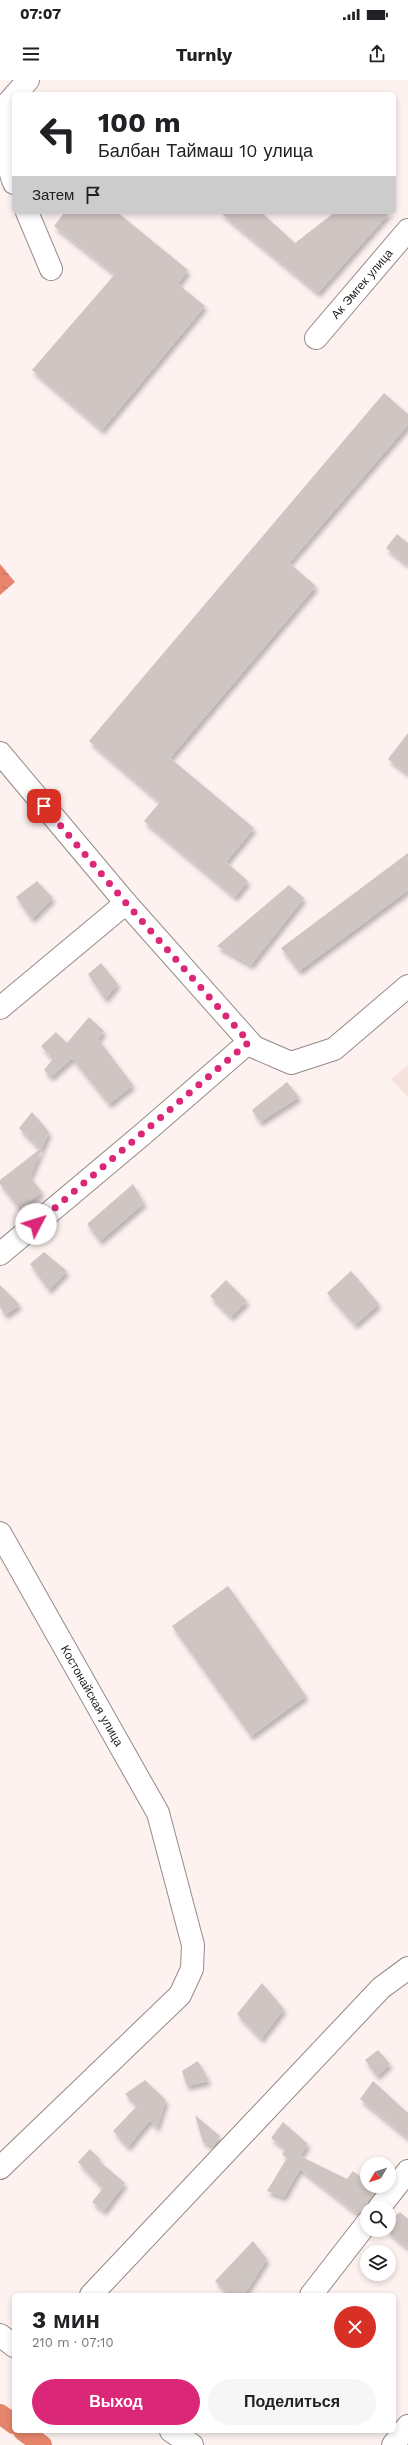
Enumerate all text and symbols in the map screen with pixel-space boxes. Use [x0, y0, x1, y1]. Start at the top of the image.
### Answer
text: 07:07 [20, 5, 61, 23]
icon: menu [20, 43, 42, 65]
icon: share [366, 43, 388, 65]
text: Turnly [176, 44, 232, 65]
text: 100 m [98, 106, 181, 139]
icon: left [32, 108, 84, 160]
text: Балбан Таймаш 10 улица [98, 140, 313, 161]
icon: arrive [82, 184, 104, 206]
text: Затем [32, 186, 74, 204]
street label: Ак Эмгек улица [328, 246, 396, 322]
pin [27, 789, 61, 823]
icon: arrive [33, 795, 55, 817]
position arrow [15, 1203, 57, 1245]
street label: Костонайская улица [58, 1643, 126, 1749]
north arrow [360, 2157, 396, 2193]
map controls [360, 2157, 396, 2281]
button: search [360, 2201, 396, 2237]
button: layers [360, 2245, 396, 2281]
text: 3 мин [32, 2306, 100, 2334]
button: close [334, 2306, 376, 2348]
text: 210 m · 07:10 [32, 2335, 113, 2350]
button: Выход [32, 2379, 200, 2425]
button: Поделиться [208, 2379, 376, 2425]

